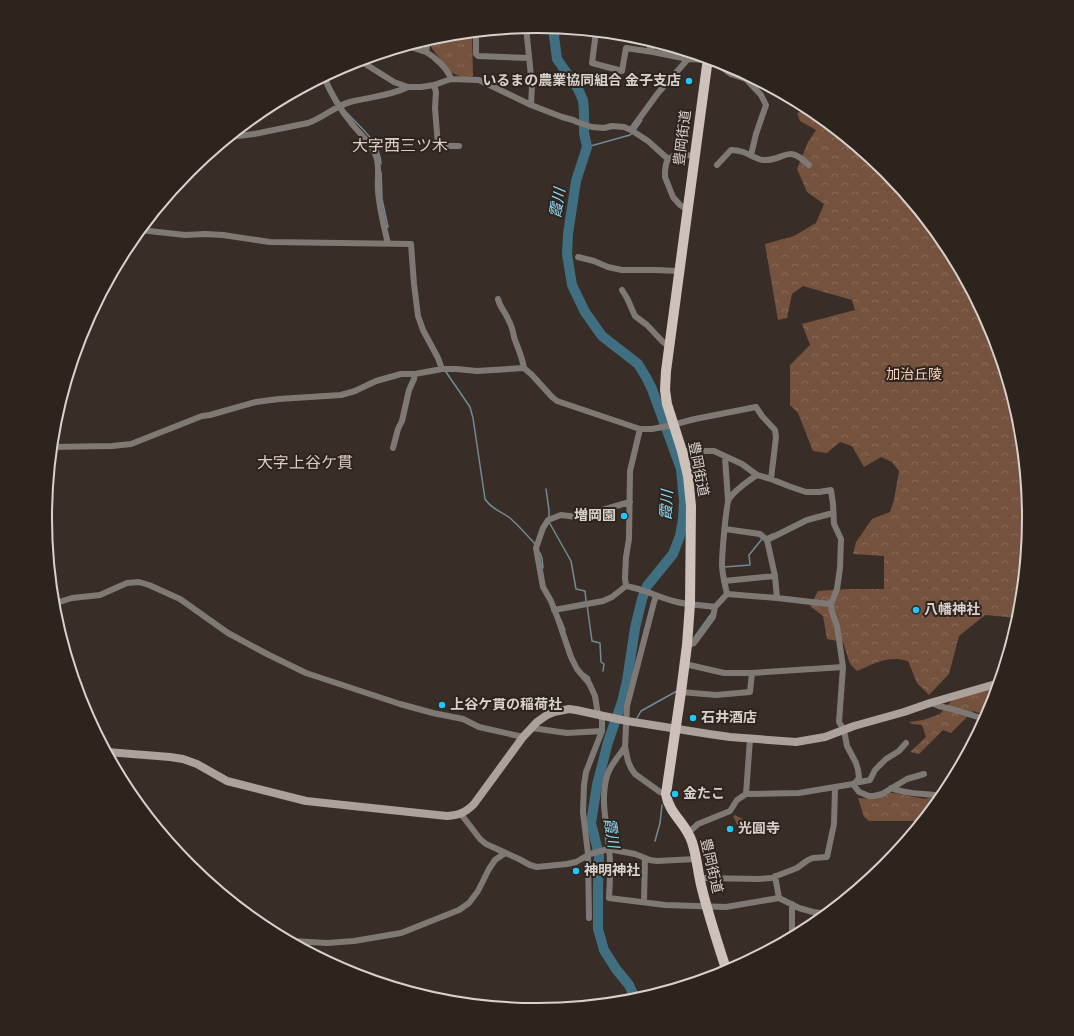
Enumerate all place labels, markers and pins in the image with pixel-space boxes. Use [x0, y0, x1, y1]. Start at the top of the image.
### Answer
place label: いるまの農業協同組合 金子支店 [482, 71, 681, 91]
marker: いるまの農業協同組合 金子支店 [684, 76, 694, 86]
place label: 増岡園 [574, 506, 616, 526]
marker: 増岡園 [619, 511, 629, 521]
place label: 八幡神社 [924, 600, 980, 620]
marker: 八幡神社 [911, 605, 921, 615]
place label: 上谷ケ貫の稲荷社 [450, 695, 562, 715]
marker: 上谷ケ貫の稲荷社 [437, 700, 447, 710]
place label: 石井酒店 [701, 708, 757, 728]
marker: 石井酒店 [688, 713, 698, 723]
place label: 金たこ [683, 784, 725, 804]
marker: 金たこ [670, 789, 680, 799]
place label: 光圓寺 [738, 819, 780, 839]
marker: 光圓寺 [725, 824, 735, 834]
place label: 神明神社 [584, 861, 640, 881]
marker: 神明神社 [571, 866, 581, 876]

